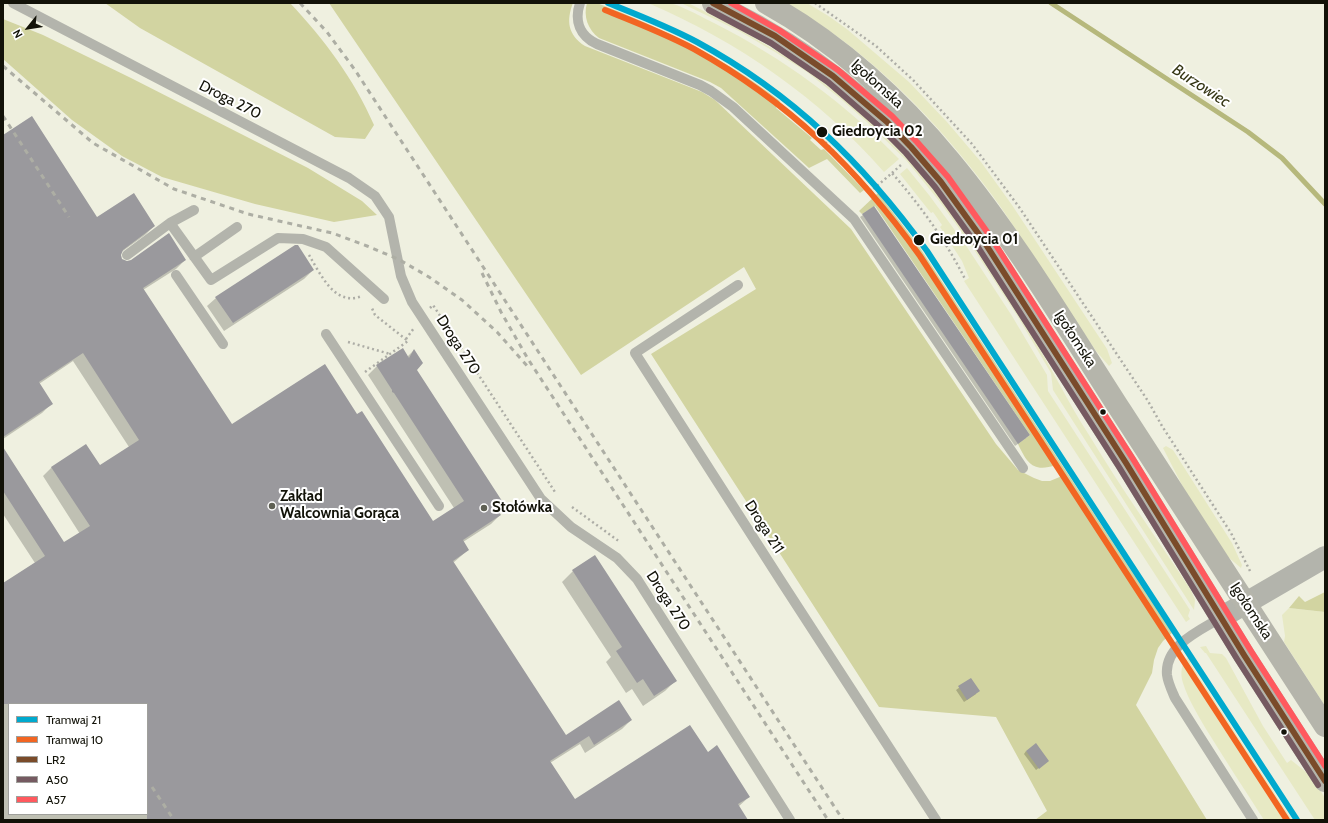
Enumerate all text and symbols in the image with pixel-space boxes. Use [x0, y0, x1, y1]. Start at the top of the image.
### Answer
north arrow [8, 8, 48, 48]
text: N [10, 27, 26, 41]
street label: Igołomska [847, 56, 907, 112]
water label: Burzowiec [1169, 60, 1233, 112]
street label: Droga 270 [196, 77, 264, 123]
place label: Giedroycia 02 [832, 123, 923, 141]
marker: Giedroycia 02 [815, 125, 829, 139]
place label: Giedroycia 01 [930, 231, 1018, 249]
marker: Giedroycia 01 [912, 233, 926, 247]
street label: Igołomska [1050, 307, 1100, 371]
street label: Droga 270 [432, 312, 484, 378]
unlabelled marker [1098, 407, 1108, 417]
place label: Zakład Walcownia Gorąca [280, 488, 399, 523]
street label: Droga 211 [740, 497, 788, 557]
place label: Stołówka [492, 499, 552, 517]
marker: Zakład Walcownia Gorąca [267, 501, 277, 511]
marker: Stołówka [479, 503, 489, 513]
street label: Droga 270 [642, 568, 694, 634]
street label: Igołomska [1226, 579, 1276, 643]
legend [8, 703, 148, 815]
text: Tramwaj 21 [46, 712, 101, 727]
unlabelled marker [1279, 727, 1289, 737]
text: Tramwaj 10 [46, 732, 103, 747]
text: LR2 [46, 752, 66, 767]
text: A50 [46, 772, 68, 787]
text: A57 [46, 792, 66, 807]

